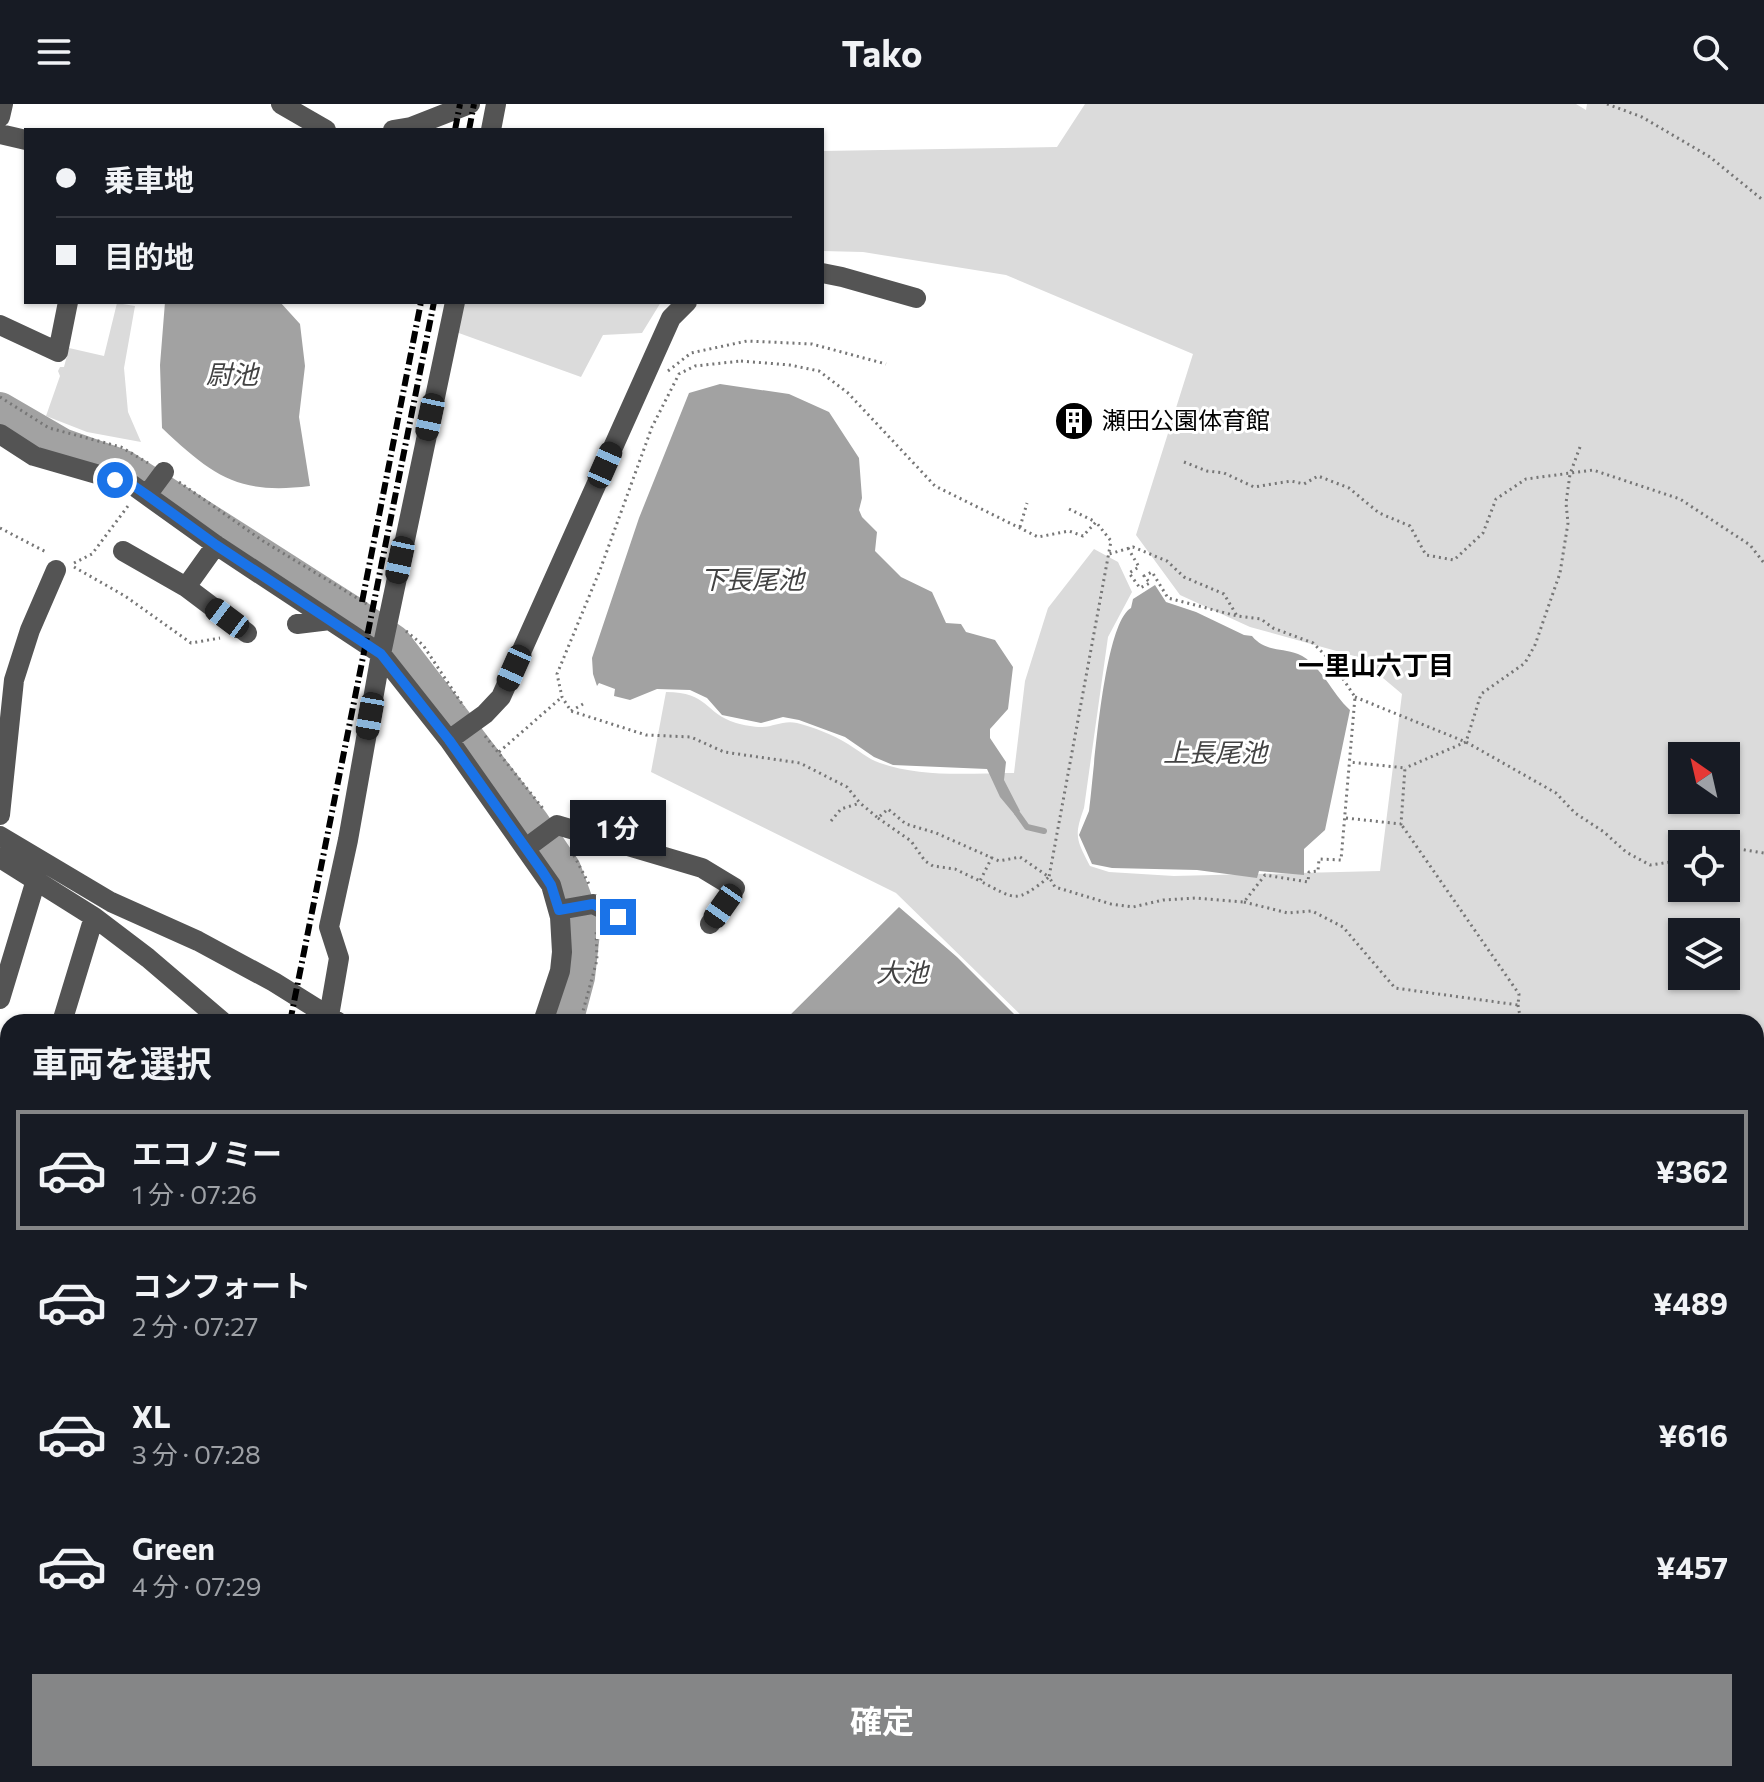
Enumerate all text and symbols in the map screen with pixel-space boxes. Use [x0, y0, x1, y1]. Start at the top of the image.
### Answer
icon: menu [32, 30, 76, 74]
text: Tako [842, 30, 922, 74]
icon: search [1688, 30, 1732, 74]
text: 乗車地 [104, 160, 194, 197]
text: 目的地 [104, 237, 194, 274]
water label: 尉池 [206, 358, 261, 389]
car [413, 391, 447, 443]
building icon: 瀬田公園体育館 [1053, 400, 1095, 442]
place label: 瀬田公園体育館 [1102, 405, 1270, 434]
car [584, 438, 626, 492]
route start [97, 462, 133, 498]
car [383, 534, 417, 586]
water label: 下長尾池 [700, 563, 807, 594]
car [201, 594, 253, 642]
car [493, 641, 535, 695]
district label: 一里山六丁目 [1298, 649, 1454, 680]
car [354, 690, 386, 742]
water label: 上長尾池 [1163, 736, 1270, 767]
north arrow [1668, 742, 1740, 814]
map controls [1668, 742, 1740, 990]
callout: 1 分 [570, 801, 666, 857]
text: 1 分 [597, 812, 639, 843]
button: locate [1668, 830, 1740, 902]
car [699, 879, 747, 933]
route end [600, 899, 636, 935]
button: layers [1668, 918, 1740, 990]
water label: 大池 [876, 956, 931, 987]
text: 車両を選択 [32, 1040, 212, 1084]
icon: car [36, 1134, 108, 1206]
text: エコノミー [132, 1134, 282, 1171]
text: ¥362 [1656, 1152, 1728, 1189]
text: 1 分 · 07:26 [132, 1178, 257, 1209]
icon: car [36, 1266, 108, 1338]
text: コンフォート [132, 1266, 311, 1303]
text: ¥489 [1653, 1284, 1728, 1321]
text: 2 分 · 07:27 [132, 1310, 258, 1341]
text: XL [132, 1397, 171, 1434]
icon: car [36, 1398, 108, 1470]
text: ¥616 [1658, 1416, 1728, 1453]
text: 3 分 · 07:28 [132, 1438, 261, 1469]
text: Green [132, 1529, 215, 1566]
icon: car [36, 1530, 108, 1602]
text: ¥457 [1656, 1548, 1728, 1585]
text: 4 分 · 07:29 [132, 1570, 262, 1601]
button: 確定 [32, 1674, 1732, 1766]

